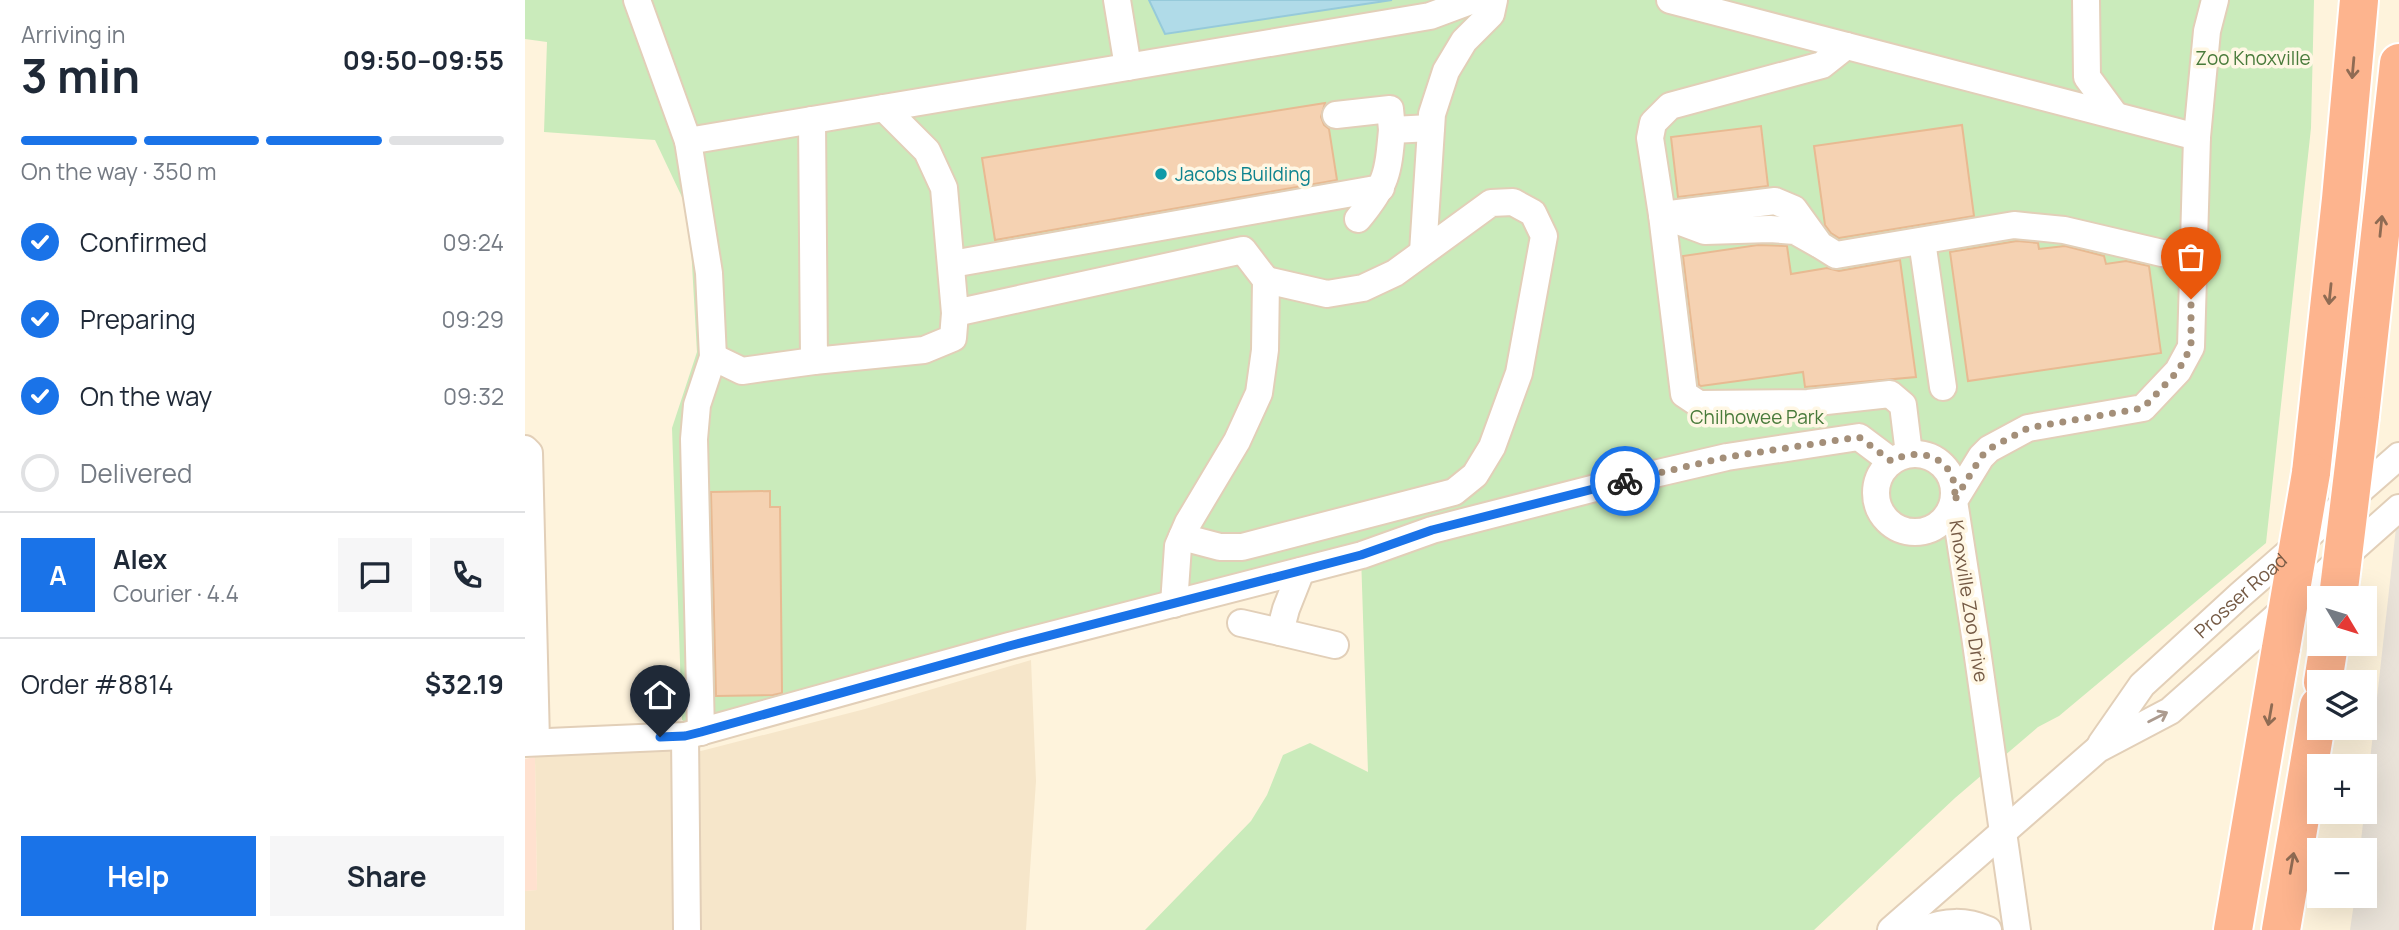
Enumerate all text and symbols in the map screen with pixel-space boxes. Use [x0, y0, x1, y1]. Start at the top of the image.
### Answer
text: Arriving in [21, 18, 126, 50]
text: 09:50–09:55 [343, 42, 504, 78]
text: 3 min [21, 44, 140, 107]
park label: Zoo Knoxville [2195, 45, 2311, 71]
one-way arrow [2346, 56, 2359, 79]
text: On the way · 350 m [21, 155, 217, 187]
place label: Jacobs Building [1175, 161, 1311, 187]
marker: Jacobs Building [1153, 166, 1169, 182]
one-way arrow [2374, 215, 2387, 238]
icon: check [21, 223, 59, 261]
text: Confirmed [80, 224, 207, 260]
text: 09:24 [443, 226, 504, 258]
pin [2161, 227, 2221, 299]
icon: bag [2172, 238, 2210, 276]
one-way arrow [2324, 283, 2337, 305]
icon: check [21, 300, 59, 338]
text: Preparing [80, 301, 196, 337]
text: 09:29 [441, 303, 504, 335]
icon: check [21, 377, 59, 415]
text: On the way [80, 378, 212, 414]
text: 09:32 [443, 380, 504, 412]
park label: Chilhowee Park [1690, 404, 1825, 430]
courier [1590, 446, 1660, 516]
text: Delivered [80, 455, 192, 491]
icon: bike [1606, 462, 1644, 500]
street label: Knoxville Zoo Drive [1943, 518, 1995, 684]
button: chat [338, 538, 412, 612]
button: phone [430, 538, 504, 612]
text: Alex [113, 541, 167, 577]
street label: Prosser Road [2189, 547, 2292, 644]
text: A [49, 557, 67, 593]
text: Courier · 4.4 [113, 577, 239, 609]
north arrow [2307, 586, 2377, 656]
map controls [2307, 586, 2377, 908]
pin [630, 665, 690, 737]
text: Order #8814 [21, 666, 174, 702]
text: $32.19 [425, 666, 504, 702]
button: layers [2307, 670, 2377, 740]
icon: home [641, 676, 679, 714]
one-way arrow [2263, 703, 2276, 726]
one-way arrow [2147, 710, 2168, 724]
button: + [2307, 754, 2377, 824]
button: Help [21, 836, 256, 916]
button: Share [270, 836, 504, 916]
button: − [2307, 838, 2377, 908]
one-way arrow [2286, 852, 2299, 875]

